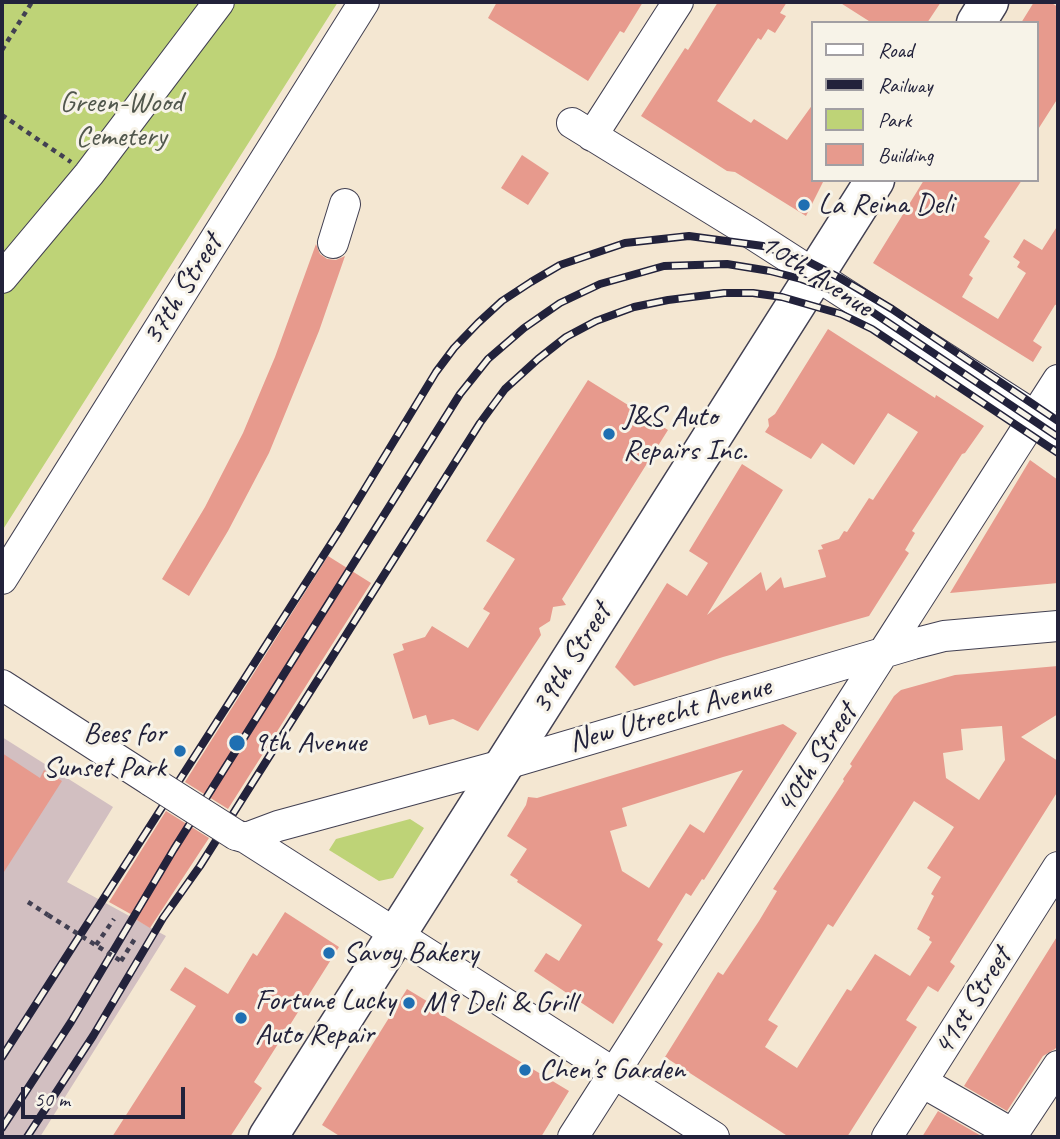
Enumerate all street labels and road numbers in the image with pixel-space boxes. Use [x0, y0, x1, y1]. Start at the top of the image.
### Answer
street label: 10th Avenue [753, 226, 879, 326]
street label: 37th Street [135, 228, 231, 352]
street label: 39th Street [524, 597, 620, 721]
street label: New Utrecht Avenue [565, 669, 775, 761]
street label: 40th Street [768, 698, 866, 820]
street label: 41st Street [926, 942, 1020, 1062]

